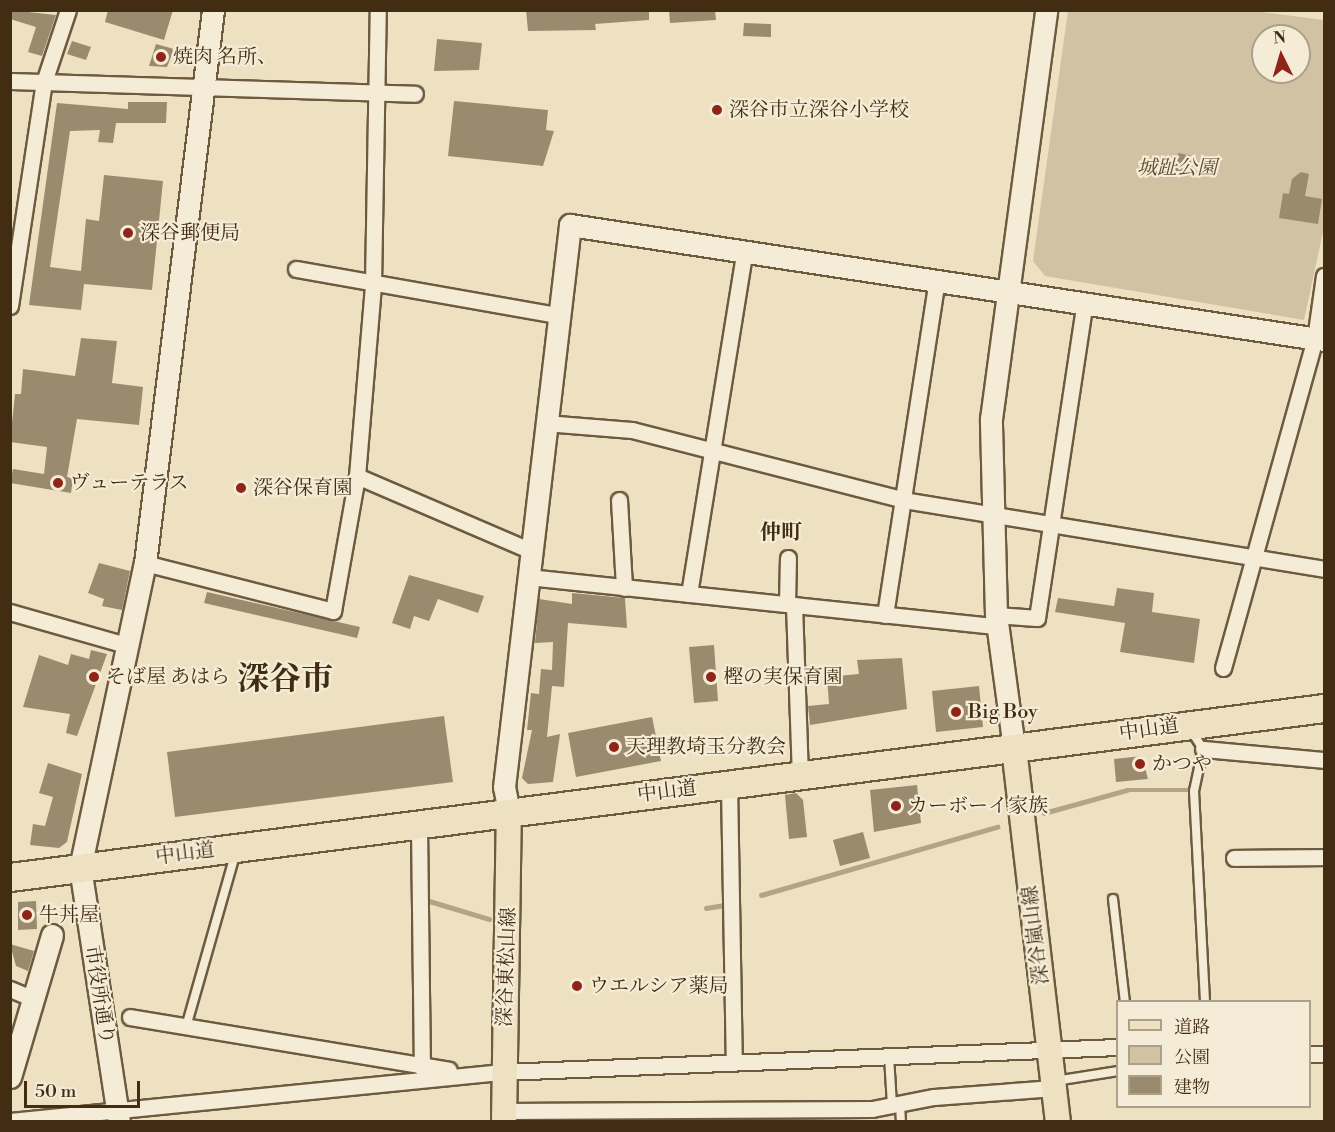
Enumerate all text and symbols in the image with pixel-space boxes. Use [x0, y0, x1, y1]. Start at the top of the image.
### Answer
north arrow [1251, 24, 1311, 84]
text: N [1272, 28, 1287, 49]
place label: 焼肉 名所、 [173, 45, 277, 69]
marker: 焼肉 名所、 [154, 50, 168, 64]
place label: 深谷市立深谷小学校 [729, 98, 909, 122]
marker: 深谷市立深谷小学校 [710, 103, 724, 117]
park label: 城趾公園 [1137, 156, 1217, 180]
place label: 深谷郵便局 [140, 221, 240, 245]
marker: 深谷郵便局 [121, 226, 135, 240]
place label: ヴューテラス [70, 471, 190, 495]
marker: ヴューテラス [51, 476, 65, 490]
place label: 深谷保育園 [253, 476, 353, 500]
marker: 深谷保育園 [234, 481, 248, 495]
district label: 仲町 [760, 520, 802, 546]
district label: 深谷市 [237, 660, 333, 698]
place label: そば屋 あはら [106, 665, 230, 689]
place label: 樫の実保育園 [723, 665, 843, 689]
marker: そば屋 あはら [87, 670, 101, 684]
marker: 樫の実保育園 [704, 670, 718, 684]
place label: Big Boy [968, 700, 1038, 724]
marker: Big Boy [949, 705, 963, 719]
street label: 中山道 [1118, 714, 1180, 746]
place label: 天理教埼玉分教会 [626, 735, 786, 759]
marker: 天理教埼玉分教会 [607, 740, 621, 754]
place label: かつや [1152, 752, 1212, 776]
marker: かつや [1133, 757, 1147, 771]
street label: 中山道 [636, 776, 698, 808]
place label: カーボーイ家族 [908, 794, 1048, 818]
marker: カーボーイ家族 [889, 799, 903, 813]
street label: 中山道 [154, 838, 216, 870]
street label: 深谷嵐山線 [1018, 884, 1054, 986]
place label: 牛丼屋 [39, 903, 99, 927]
street label: 深谷東松山線 [493, 907, 521, 1027]
marker: 牛丼屋 [20, 908, 34, 922]
street label: 市役所通り [79, 944, 119, 1046]
place label: ウエルシア薬局 [589, 974, 729, 998]
marker: ウエルシア薬局 [570, 979, 584, 993]
legend [1116, 1000, 1311, 1108]
text: 道路 [1174, 1016, 1210, 1039]
text: 公園 [1174, 1046, 1210, 1069]
scale bar [27, 1069, 142, 1107]
text: 建物 [1174, 1076, 1210, 1099]
text: 50 m [35, 1080, 76, 1103]

